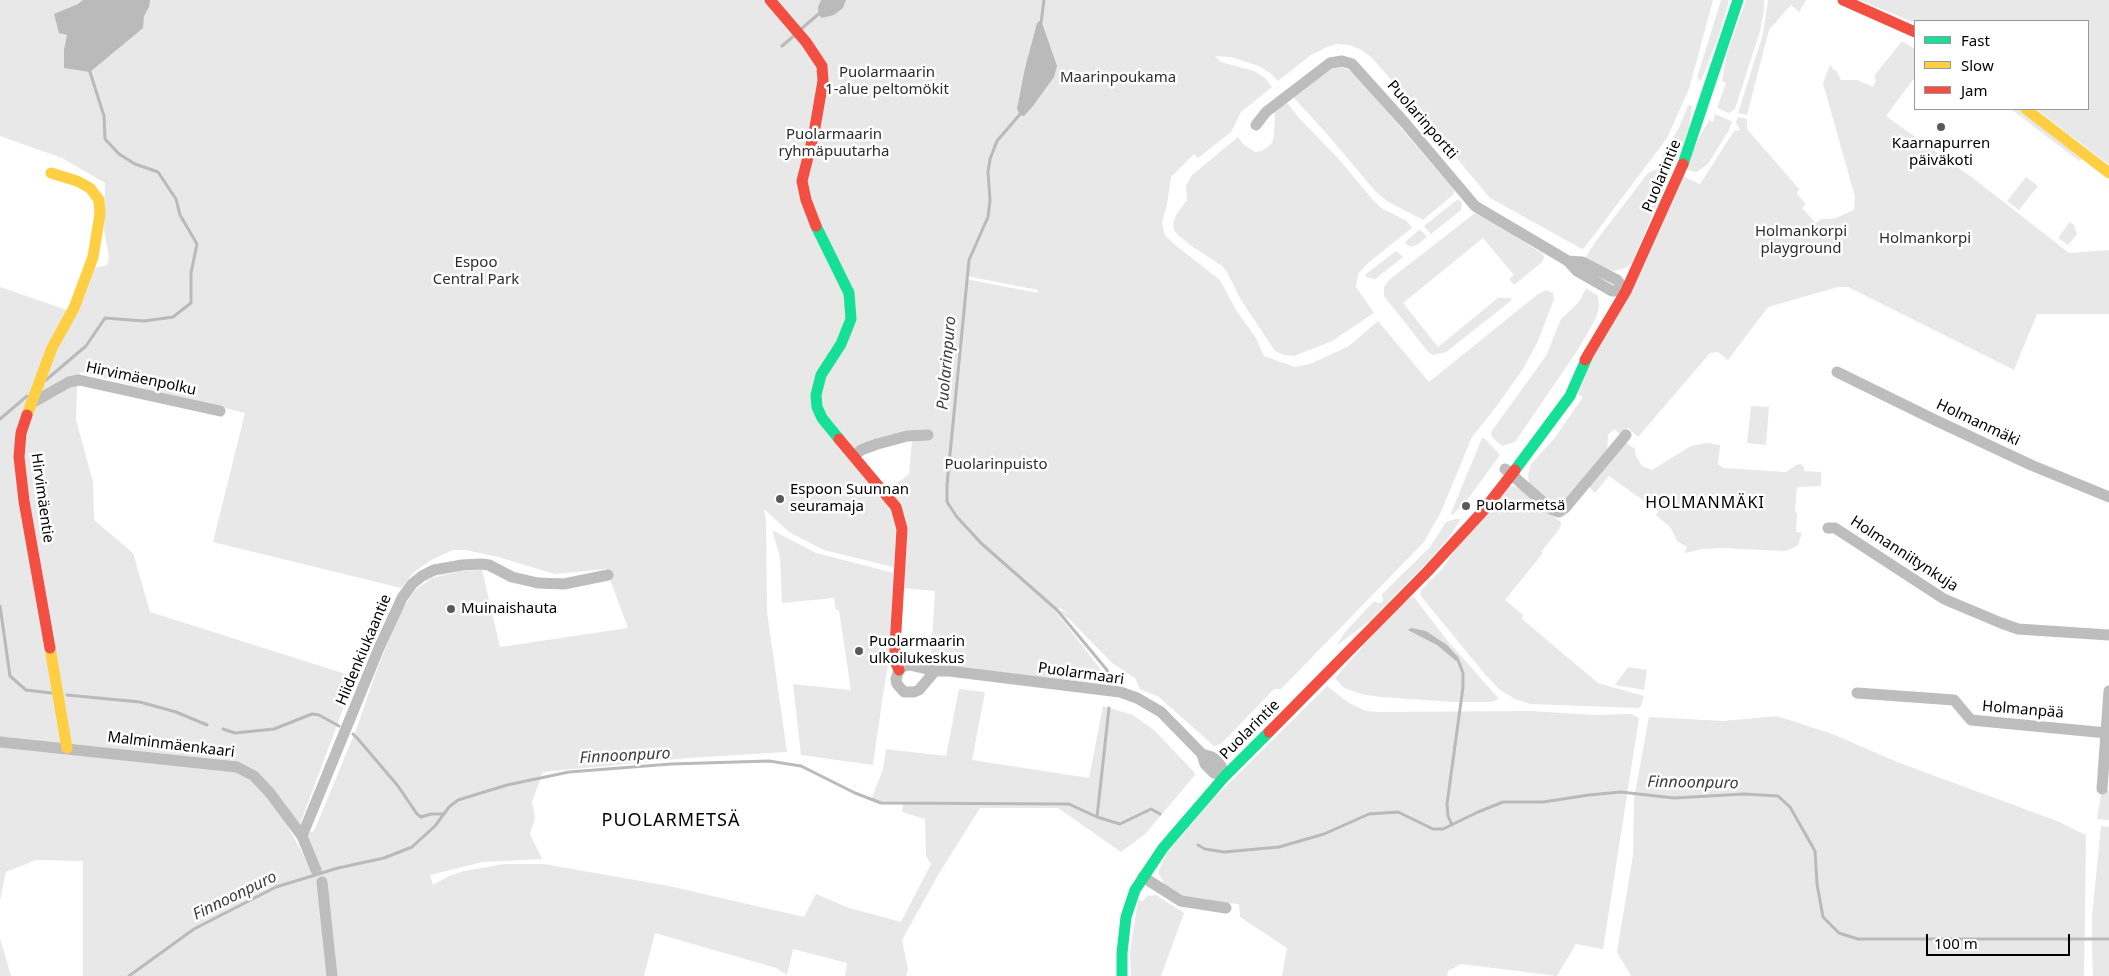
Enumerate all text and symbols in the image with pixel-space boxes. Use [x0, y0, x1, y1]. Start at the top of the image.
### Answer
legend [1914, 20, 2089, 110]
text: Fast [1961, 30, 1990, 50]
text: Slow [1961, 55, 1994, 75]
park label: Puolarmaarin 1-alue peltomökit [825, 64, 949, 99]
park label: Maarinpoukama [1060, 69, 1176, 87]
street label: Puolarinportti [1383, 77, 1461, 163]
text: Jam [1961, 80, 1988, 100]
marker: Kaarnapurren päiväkoti [1935, 121, 1947, 133]
park label: Puolarmaarin ryhmäpuutarha [778, 126, 890, 161]
place label: Kaarnapurren päiväkoti [1892, 135, 1990, 170]
street label: Puolarintie [1639, 137, 1685, 215]
park label: Holmankorpi playground [1755, 223, 1847, 258]
park label: Holmankorpi [1879, 230, 1971, 248]
park label: Espoo Central Park [433, 254, 519, 289]
water label: Puolarinpuro [933, 315, 961, 411]
street label: Hirvimäenpolku [84, 359, 198, 399]
street label: Holmanmäki [1933, 396, 2023, 450]
street label: Hirvimäentie [27, 452, 57, 544]
park label: Puolarinpuisto [944, 456, 1048, 474]
place label: Espoon Suunnan seuramaja [790, 481, 909, 516]
marker: Espoon Suunnan seuramaja [774, 493, 786, 505]
district label: HOLMANMÄKI [1644, 493, 1766, 513]
place label: Puolarmetsä [1476, 497, 1565, 515]
marker: Puolarmetsä [1460, 500, 1472, 512]
street label: Holmanniitynkuja [1847, 512, 1961, 596]
street label: Hiidenkiukaantie [333, 592, 395, 708]
place label: Muinaishauta [461, 600, 557, 618]
marker: Muinaishauta [445, 603, 457, 615]
place label: Puolarmaarin ulkoilukeskus [869, 633, 965, 668]
marker: Puolarmaarin ulkoilukeskus [853, 645, 865, 657]
street label: Puolarmaari [1037, 659, 1125, 689]
street label: Puolarintie [1216, 696, 1284, 764]
street label: Holmanpää [1981, 697, 2065, 723]
street label: Malminmäenkaari [106, 728, 236, 762]
water label: Finnoonpuro [579, 744, 671, 768]
water label: Finnoonpuro [1647, 773, 1739, 793]
district label: PUOLARMETSÄ [600, 810, 742, 832]
water label: Finnoonpuro [190, 867, 280, 925]
scale bar [1929, 924, 2073, 956]
text: 100 m [1934, 933, 1978, 953]

